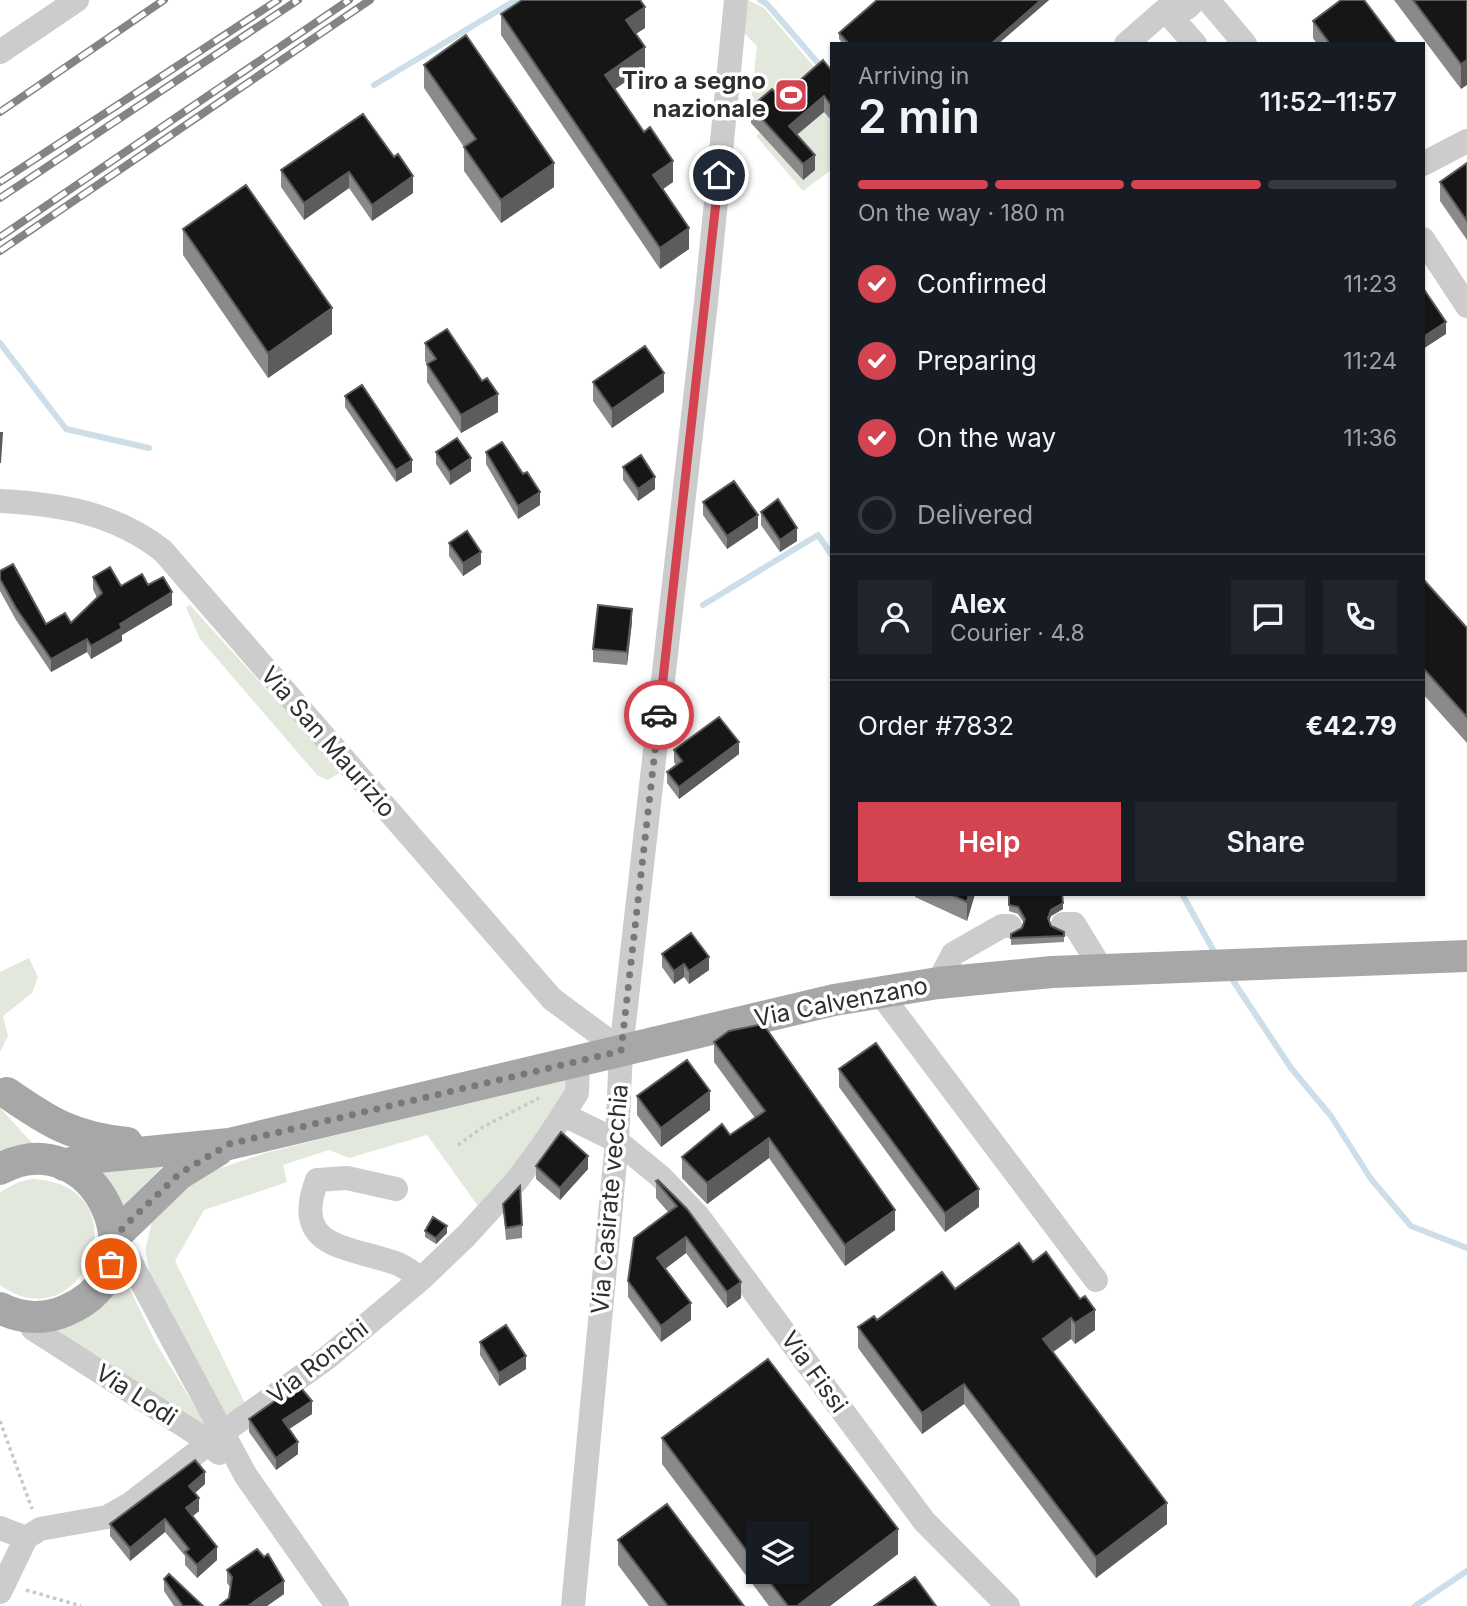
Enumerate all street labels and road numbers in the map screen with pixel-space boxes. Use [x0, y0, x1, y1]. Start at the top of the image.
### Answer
street label: Via San Maurizio [255, 660, 402, 823]
street label: Via Calvenzano [752, 970, 930, 1033]
street label: Via Casirate vecchia [585, 1083, 634, 1315]
street label: Via Ronchi [261, 1313, 374, 1410]
street label: Via Fissi [775, 1325, 854, 1418]
street label: Via Lodi [90, 1358, 182, 1432]

